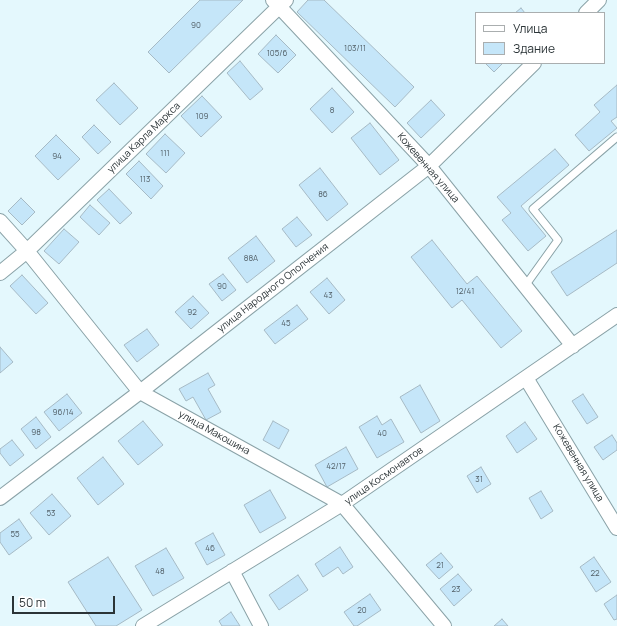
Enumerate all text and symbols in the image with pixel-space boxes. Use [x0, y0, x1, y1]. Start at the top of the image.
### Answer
legend [475, 12, 605, 64]
text: Улица [513, 20, 547, 37]
house number: 90 [191, 21, 201, 31]
text: Здание [513, 40, 555, 57]
house number: 103/11 [344, 44, 366, 54]
house number: 105/6 [267, 49, 287, 59]
street label: улица Карла Маркса [105, 100, 183, 176]
house number: 8 [330, 106, 334, 116]
house number: 109 [196, 112, 208, 122]
street label: Кожевенная улица [394, 131, 462, 205]
house number: 111 [160, 149, 170, 159]
house number: 94 [52, 152, 62, 162]
house number: 113 [140, 175, 150, 185]
house number: 86 [318, 190, 328, 200]
street label: улица Народного Ополчения [215, 241, 331, 335]
house number: 88А [244, 254, 258, 264]
house number: 90 [217, 282, 227, 292]
house number: 12/41 [456, 287, 474, 297]
house number: 43 [323, 291, 333, 301]
house number: 92 [187, 308, 197, 318]
house number: 45 [281, 319, 291, 329]
house number: 96/14 [53, 408, 73, 418]
street label: улица Макошина [176, 408, 252, 458]
street label: Кожевенная улица [550, 422, 606, 504]
house number: 98 [31, 428, 41, 438]
house number: 40 [377, 429, 387, 439]
street label: улица Космонавтов [342, 444, 426, 508]
house number: 42/17 [326, 462, 346, 472]
house number: 31 [475, 475, 483, 485]
house number: 53 [46, 509, 56, 519]
house number: 55 [10, 530, 20, 540]
house number: 46 [205, 544, 215, 554]
house number: 21 [436, 561, 444, 571]
house number: 48 [155, 567, 165, 577]
house number: 22 [590, 569, 600, 579]
house number: 23 [452, 585, 460, 595]
scale bar [14, 588, 117, 614]
text: 50 m [19, 594, 46, 611]
house number: 20 [357, 606, 367, 616]

